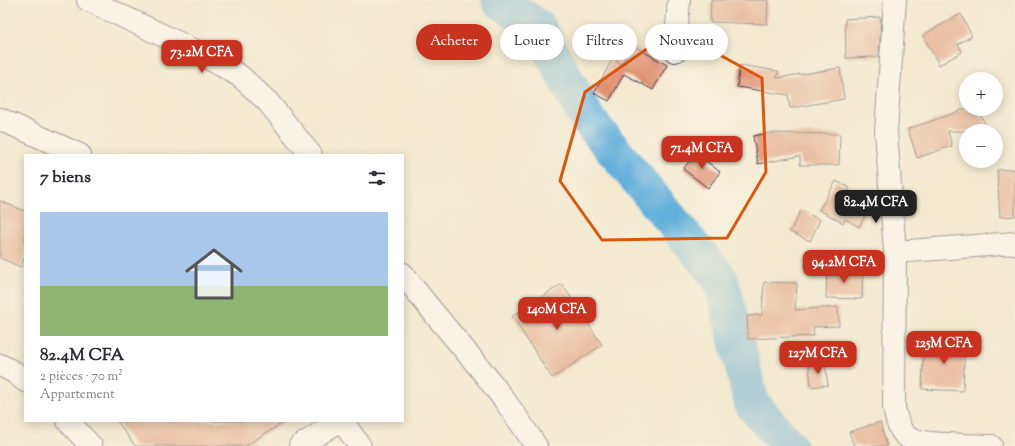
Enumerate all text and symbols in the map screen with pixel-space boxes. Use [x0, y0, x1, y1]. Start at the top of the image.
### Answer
chip: Acheter [416, 24, 492, 60]
chip: Louer [500, 24, 564, 60]
chip: Filtres [572, 24, 637, 60]
chip: Nouveau [645, 24, 728, 60]
pin: 73.2M CFA [156, 40, 248, 74]
text: 73.2M CFA [170, 44, 234, 62]
map controls [959, 72, 1003, 168]
button: + [959, 72, 1003, 116]
button: − [959, 124, 1003, 168]
pin: 71.4M CFA [656, 136, 748, 170]
text: 71.4M CFA [671, 140, 733, 158]
text: 7 biens [40, 166, 91, 190]
icon: filters [366, 167, 388, 189]
pin: 82.4M CFA [830, 190, 922, 224]
text: 82.4M CFA [844, 194, 908, 212]
icon: home [178, 238, 250, 310]
pin: 94.2M CFA [798, 250, 890, 284]
text: 94.2M CFA [812, 254, 876, 272]
pin: 140M CFA [516, 297, 598, 331]
text: 140M CFA [527, 301, 587, 319]
pin: 125M CFA [903, 331, 985, 365]
text: 125M CFA [915, 335, 973, 353]
pin: 127M CFA [777, 341, 859, 375]
text: 82.4M CFA [40, 344, 124, 368]
text: 127M CFA [788, 345, 848, 363]
text: 2 pièces · 70 m² [40, 368, 123, 386]
text: Appartement [40, 386, 115, 404]

